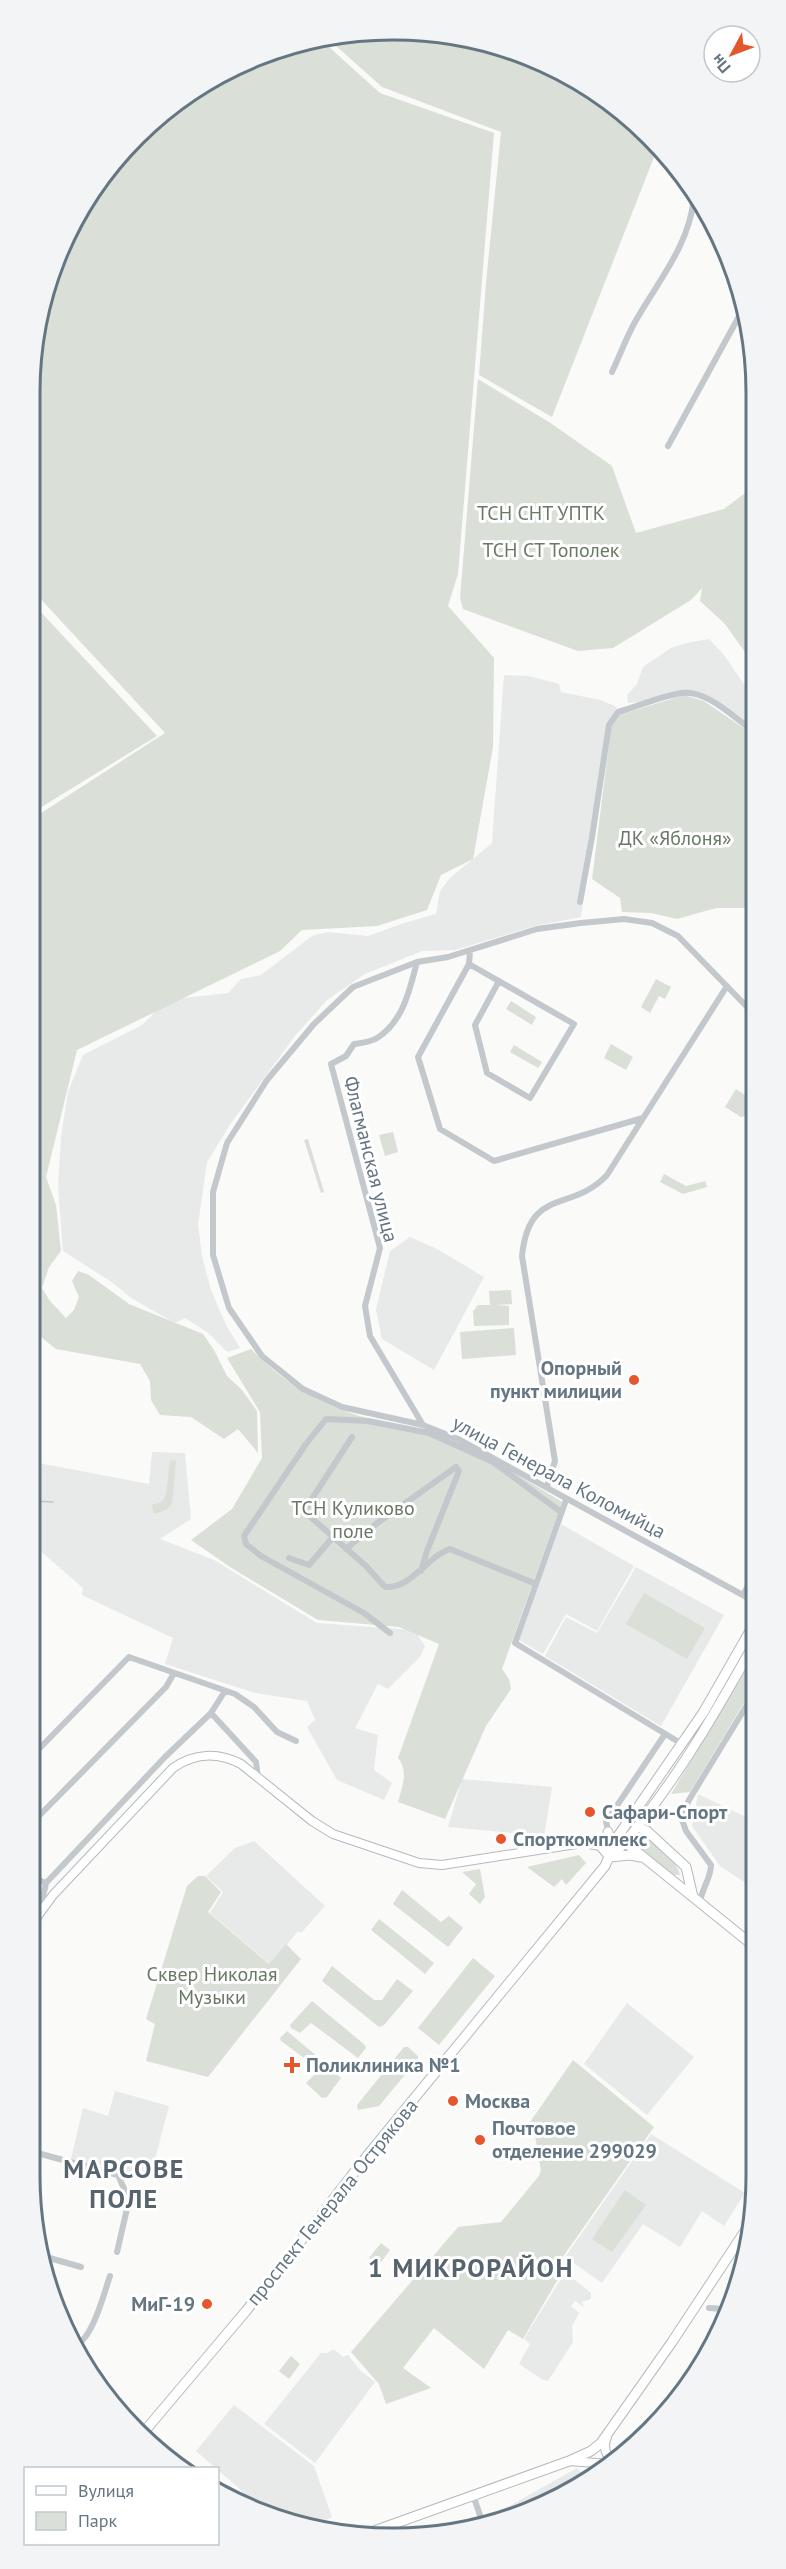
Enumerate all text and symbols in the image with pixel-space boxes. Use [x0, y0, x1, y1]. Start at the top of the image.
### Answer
north arrow [702, 24, 762, 84]
text: Пн [707, 50, 734, 78]
park label: ТСН СНТ УПТК [477, 500, 605, 526]
park label: ТСН СТ Тополек [483, 537, 620, 563]
park label: ДК «Яблоня» [618, 825, 732, 851]
street label: Флагманская улица [338, 1073, 404, 1245]
place label: Опорный пункт милиции [490, 1355, 622, 1404]
marker: Опорный пункт милиции [627, 1373, 641, 1387]
street label: улица Генерала Коломийца [448, 1410, 670, 1544]
park label: ТСН Куликово поле [291, 1495, 415, 1544]
place label: Сафари-Спорт [602, 1799, 728, 1825]
marker: Сафари-Спорт [583, 1805, 597, 1819]
place label: Спорткомплекс [513, 1826, 648, 1852]
marker: Спорткомплекс [494, 1832, 508, 1846]
park label: Сквер Николая Музыки [146, 1961, 278, 2010]
place label: Поликлиника №1 [306, 2052, 461, 2078]
marker: Поликлиника №1 [283, 2056, 301, 2074]
place label: Москва [465, 2088, 530, 2114]
street label: проспект Генерала Острякова [240, 2093, 424, 2311]
marker: Москва [446, 2094, 460, 2108]
place label: Почтовое отделение 299029 [492, 2115, 657, 2164]
marker: Почтовое отделение 299029 [473, 2133, 487, 2147]
district label: МАРСОВЕ ПОЛЕ [63, 2152, 185, 2215]
district label: 1 МИКРОРАЙОН [368, 2251, 574, 2284]
place label: МиГ-19 [131, 2291, 195, 2317]
marker: МиГ-19 [200, 2297, 214, 2311]
legend [24, 2467, 219, 2545]
text: Вулиця [78, 2479, 134, 2502]
text: Парк [78, 2509, 118, 2532]

